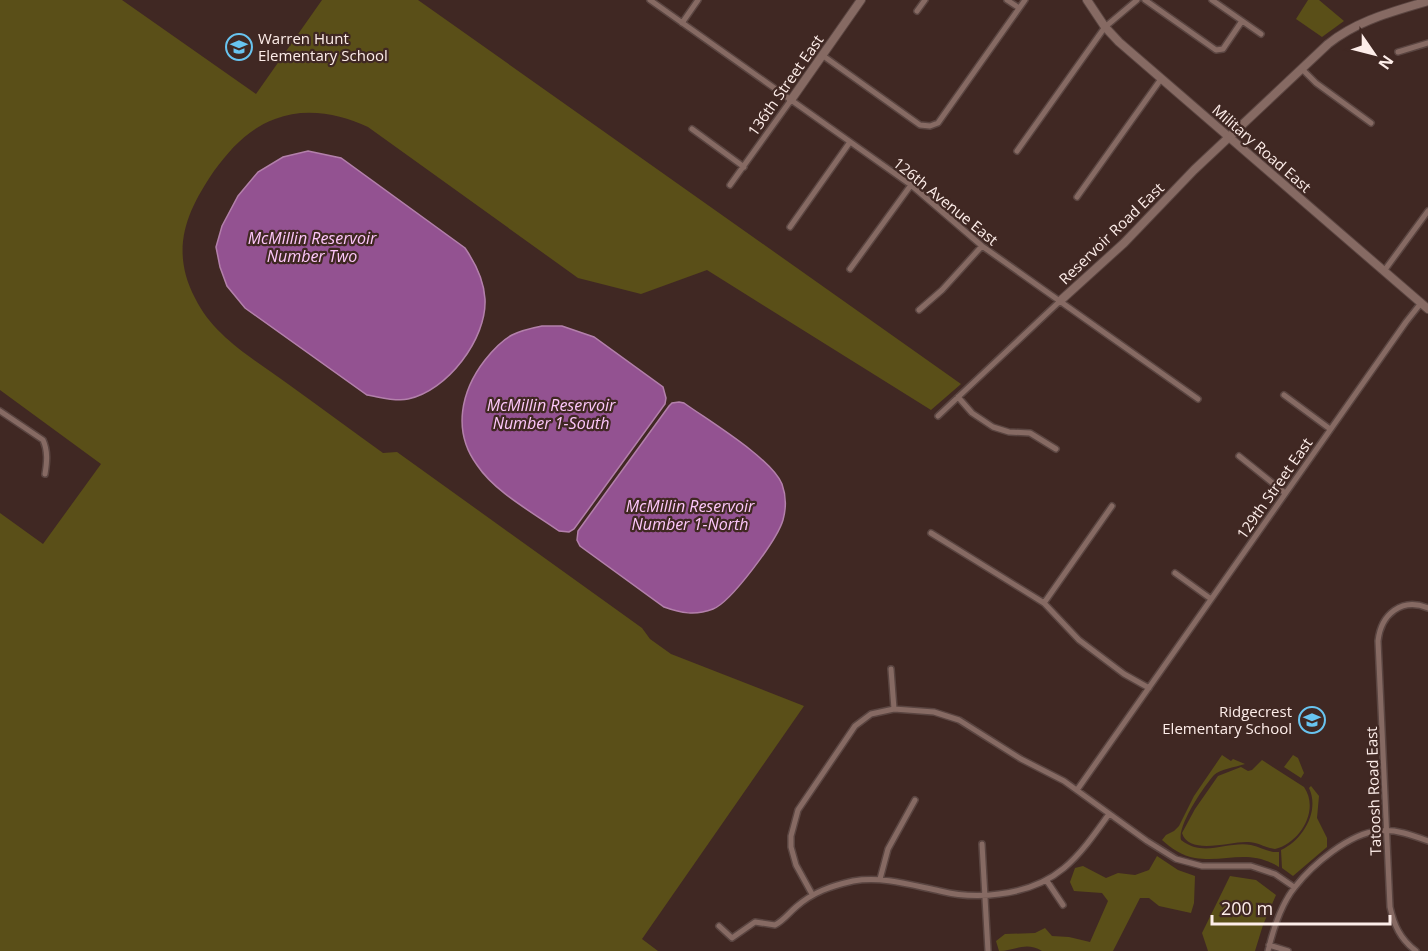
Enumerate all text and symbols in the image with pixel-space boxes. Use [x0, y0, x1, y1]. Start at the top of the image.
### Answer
north arrow [1344, 24, 1404, 84]
place label: Warren Hunt Elementary School [258, 28, 388, 65]
street label: 136th Street East [743, 30, 827, 140]
school or university icon: Warren Hunt Elementary School [224, 32, 254, 62]
text: N [1374, 51, 1399, 74]
street label: Military Road East [1208, 99, 1316, 197]
street label: 126th Avenue East [889, 152, 1003, 250]
street label: Reservoir Road East [1054, 178, 1168, 288]
water label: McMillin Reservoir Number Two [248, 227, 377, 267]
water label: McMillin Reservoir Number 1-South [487, 394, 616, 434]
street label: 129th Street East [1232, 433, 1316, 543]
water label: McMillin Reservoir Number 1-North [626, 495, 755, 535]
place label: Ridgecrest Elementary School [1162, 701, 1292, 738]
school or university icon: Ridgecrest Elementary School [1297, 705, 1327, 735]
street label: Tatoosh Road East [1361, 726, 1385, 856]
scale bar [1212, 888, 1390, 926]
text: 200 m [1221, 896, 1273, 920]

